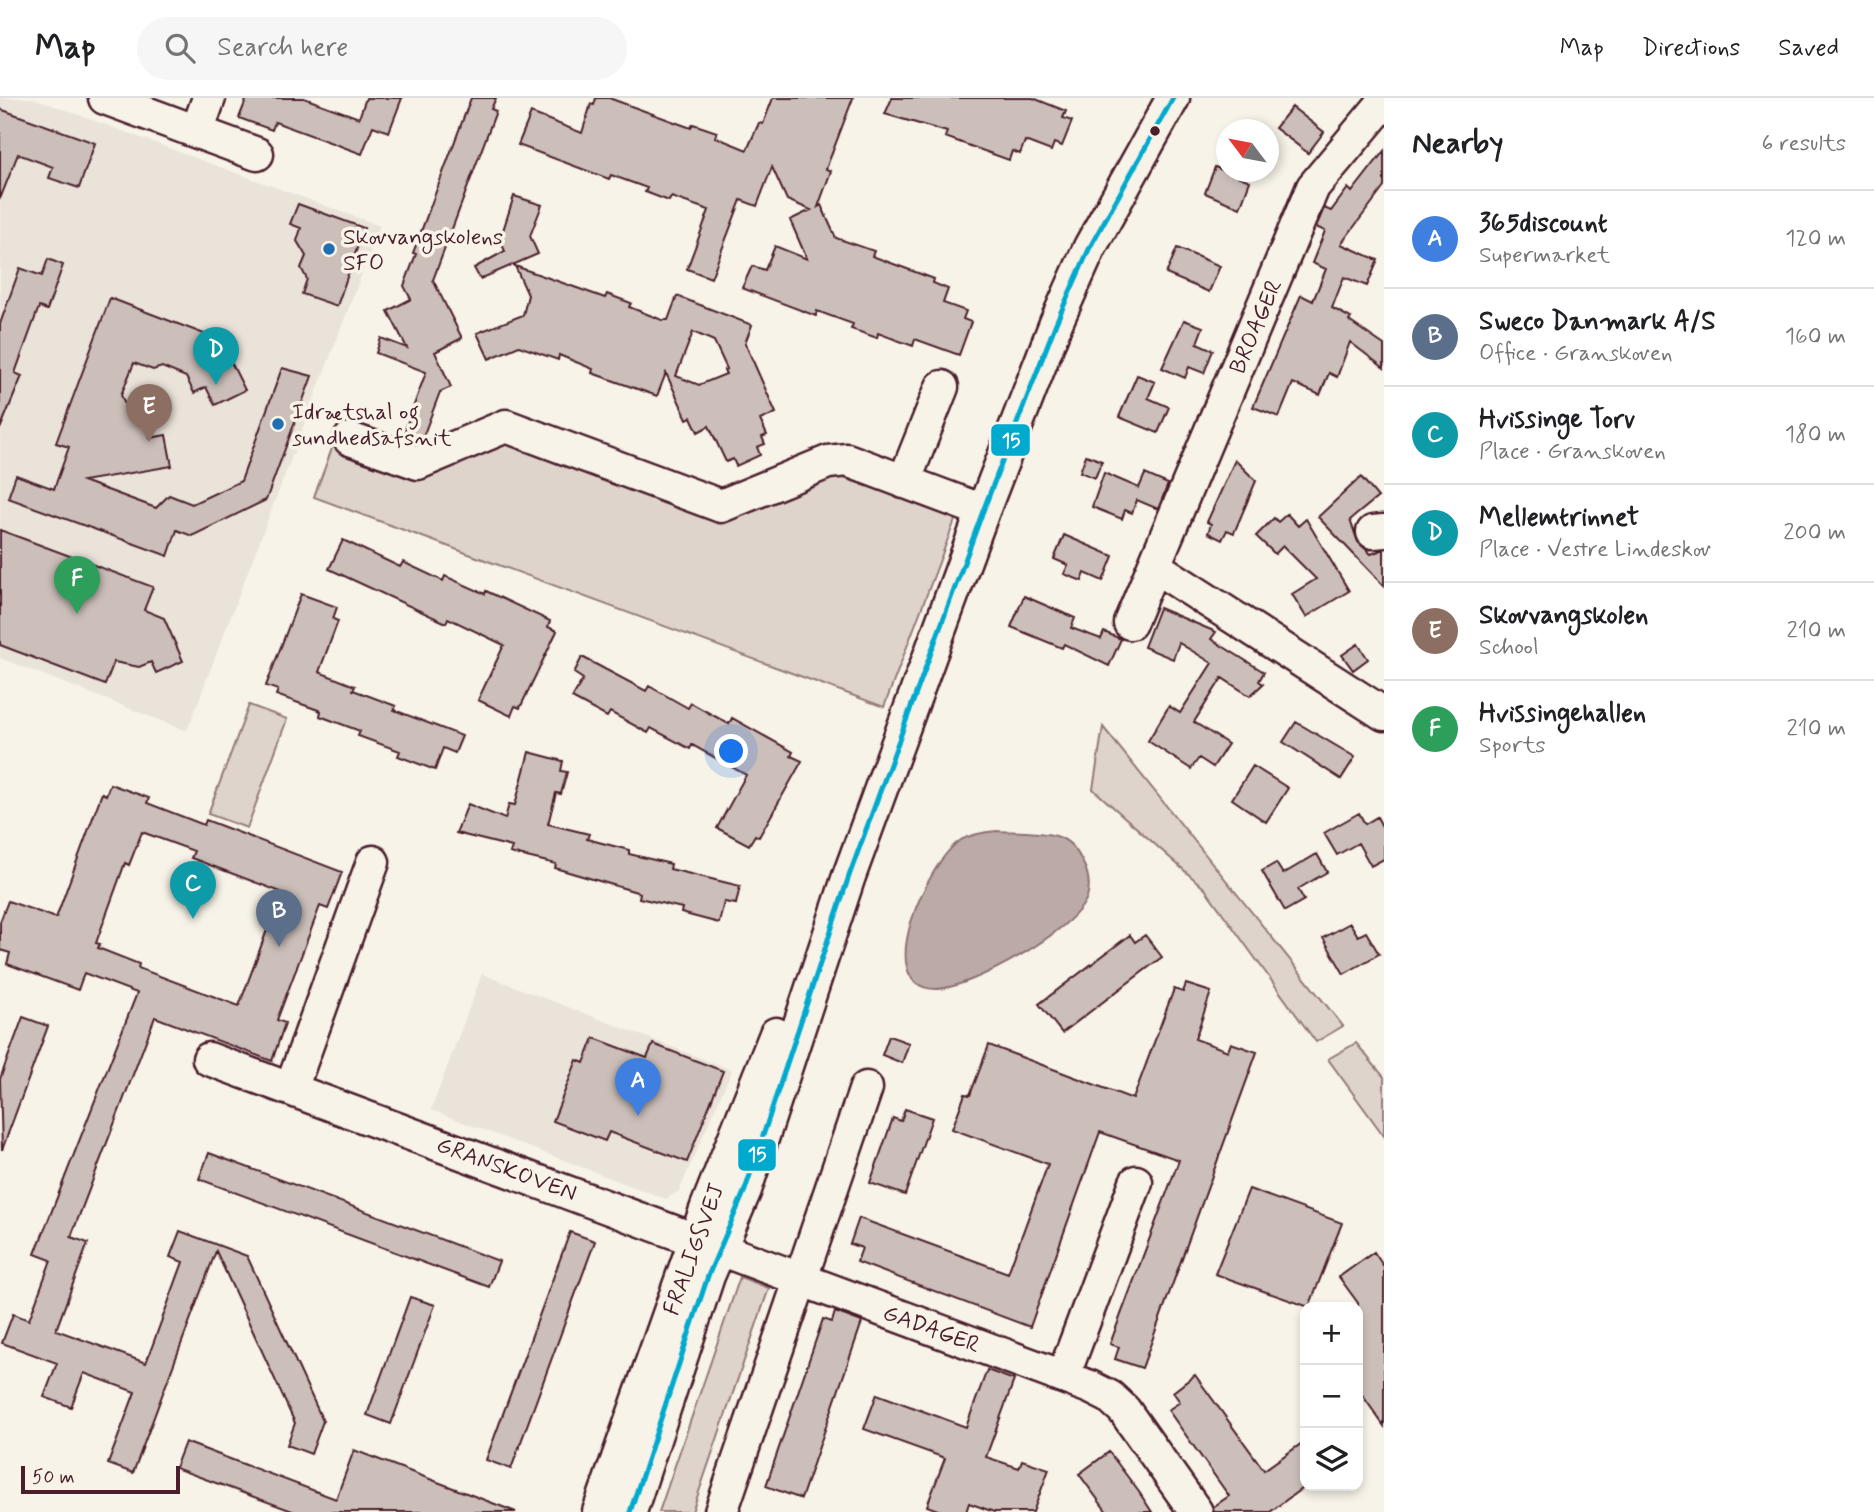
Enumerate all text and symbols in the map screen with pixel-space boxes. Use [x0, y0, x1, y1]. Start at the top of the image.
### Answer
search box [137, 17, 627, 80]
text: Map [35, 26, 95, 70]
icon: search [161, 29, 199, 67]
text: Search here [217, 31, 348, 65]
text: Map [1560, 33, 1604, 64]
text: Directions [1642, 33, 1740, 64]
text: Saved [1778, 33, 1839, 64]
north arrow [1216, 119, 1279, 182]
unlabelled marker [1148, 124, 1162, 138]
text: Nearby [1412, 124, 1503, 163]
text: 6 results [1762, 129, 1846, 159]
text: 365discount [1479, 207, 1607, 241]
place label: Skovvangskolens SFO [343, 223, 503, 279]
text: A [1427, 224, 1443, 254]
text: 120 m [1785, 224, 1846, 254]
marker: Skovvangskolens SFO [321, 241, 337, 257]
text: Supermarket [1479, 241, 1610, 271]
street label: BROAGER [1223, 275, 1290, 379]
text: Sweco Danmark A/S [1479, 305, 1716, 339]
text: B [1428, 322, 1442, 352]
text: 160 m [1785, 322, 1846, 352]
pin: D [193, 327, 239, 385]
text: Office · Granskoven [1479, 339, 1673, 369]
pin: E [126, 384, 172, 442]
place label: Idrætshal og sundhedsafsnit [292, 398, 452, 454]
text: Hvissinge Torv [1479, 403, 1635, 437]
marker: Idrætshal og sundhedsafsnit [270, 416, 286, 432]
text: C [1427, 420, 1443, 450]
text: 180 m [1785, 420, 1846, 450]
line badge: 15 [990, 423, 1031, 457]
text: 15 [1002, 429, 1020, 454]
text: Place · Granskoven [1479, 437, 1666, 467]
text: Mellemtrinnet [1479, 501, 1639, 535]
text: D [1427, 518, 1443, 548]
text: 200 m [1783, 518, 1846, 548]
text: Place · Vestre Lindeskov [1479, 535, 1711, 565]
pin: F [54, 556, 100, 614]
text: Skovvangskolen [1479, 599, 1648, 633]
text: E [1428, 616, 1442, 646]
text: 210 m [1786, 616, 1846, 646]
text: School [1479, 633, 1539, 663]
text: Hvissingehallen [1479, 697, 1646, 731]
text: F [1429, 714, 1441, 744]
text: 210 m [1786, 714, 1846, 744]
text: Sports [1479, 731, 1546, 761]
your location [714, 734, 748, 768]
pin: C [170, 861, 216, 919]
pin: B [256, 889, 302, 947]
pin: A [615, 1058, 661, 1116]
street label: GRANSKOVEN [432, 1131, 581, 1209]
line badge: 15 [737, 1138, 777, 1172]
text: 15 [748, 1143, 766, 1168]
street label: FRALIGSVEJ [657, 1180, 733, 1320]
street label: GADAGER [878, 1298, 984, 1361]
map controls [1300, 1302, 1363, 1491]
button: + [1300, 1302, 1363, 1365]
button: − [1300, 1365, 1363, 1428]
button: layers [1300, 1428, 1363, 1491]
scale bar [21, 1463, 180, 1495]
text: 50 m [32, 1465, 75, 1490]

